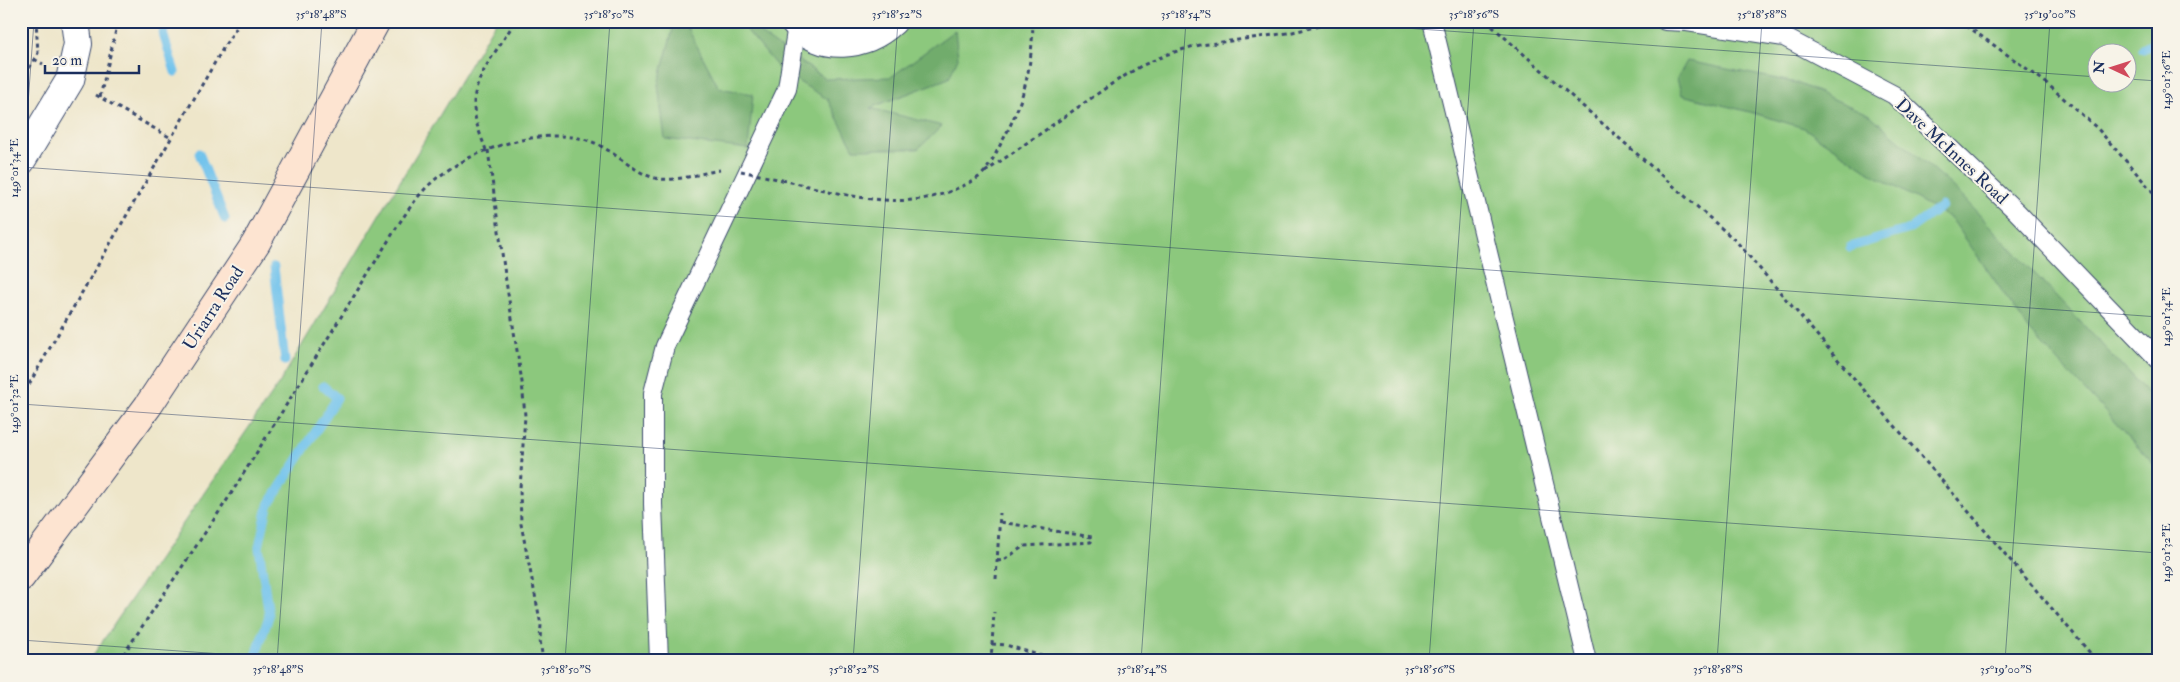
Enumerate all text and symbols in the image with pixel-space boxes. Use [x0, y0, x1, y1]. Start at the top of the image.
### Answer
text: 35°18'48"S [295, 7, 347, 22]
text: 35°18'50"S [584, 7, 634, 22]
text: 35°18'52"S [872, 7, 922, 22]
text: 35°18'54"S [1161, 7, 1211, 22]
text: 35°18'56"S [1449, 7, 1499, 22]
text: 35°18'58"S [1737, 7, 1787, 22]
text: 35°19'00"S [2024, 7, 2076, 22]
scale bar [45, 42, 139, 74]
north arrow [2088, 42, 2138, 92]
text: 149°01'36"E [2159, 50, 2174, 110]
text: 20 m [52, 51, 82, 70]
text: N [2091, 60, 2108, 75]
street label: Dave McInnes Road [1891, 93, 2013, 210]
text: 149°01'34"E [7, 138, 22, 198]
street label: Uriarra Road [178, 262, 249, 355]
text: 149°01'34"E [2159, 287, 2174, 347]
text: 149°01'32"E [7, 374, 22, 434]
text: 149°01'32"E [2159, 523, 2174, 583]
text: 35°18'48"S [252, 662, 304, 677]
text: 35°18'50"S [541, 662, 591, 677]
text: 35°18'52"S [829, 662, 879, 677]
text: 35°18'54"S [1117, 662, 1167, 677]
text: 35°18'56"S [1405, 662, 1455, 677]
text: 35°18'58"S [1693, 662, 1743, 677]
text: 35°19'00"S [1980, 662, 2032, 677]

